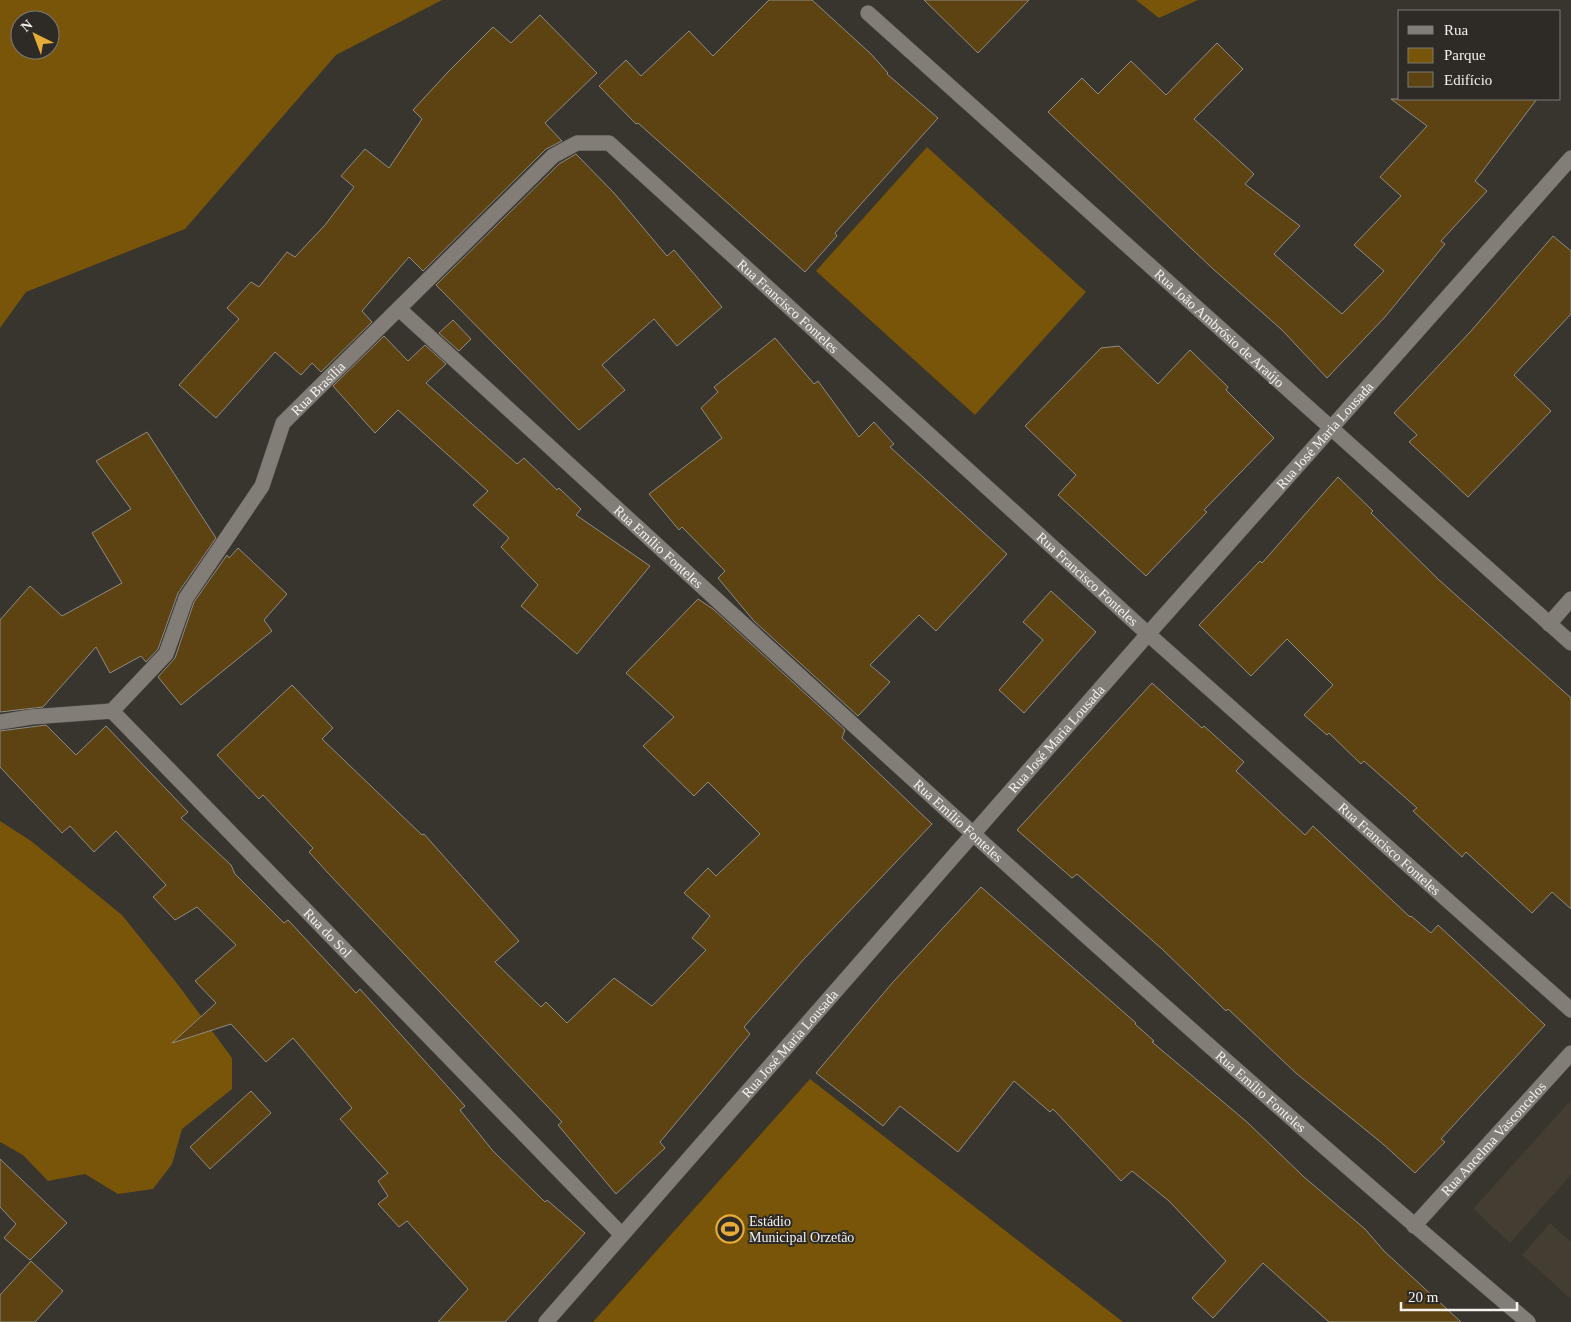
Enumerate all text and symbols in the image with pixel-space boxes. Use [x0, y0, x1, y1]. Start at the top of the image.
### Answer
north arrow [10, 10, 60, 60]
legend [1398, 10, 1561, 100]
text: N [18, 17, 35, 35]
text: Rua [1444, 22, 1469, 38]
text: Parque [1444, 47, 1486, 63]
text: Edifício [1444, 72, 1492, 88]
street label: Rua Francisco Fonteles [734, 256, 842, 356]
street label: Rua João Ambrósio de Araújo [1152, 266, 1287, 390]
street label: Rua Brasília [288, 358, 349, 418]
street label: Rua José Maria Lousada [1273, 378, 1377, 492]
street label: Rua Emílio Fonteles [611, 502, 706, 591]
street label: Rua Francisco Fonteles [1034, 529, 1141, 629]
street label: Rua José Maria Lousada [1005, 681, 1108, 796]
street label: Rua Emílio Fonteles [911, 776, 1006, 865]
street label: Rua Francisco Fonteles [1335, 799, 1444, 898]
street label: Rua do Sol [301, 905, 355, 960]
street label: Rua José Maria Lousada [739, 986, 841, 1100]
street label: Rua Emílio Fonteles [1213, 1048, 1309, 1135]
street label: Rua Ancelma Vasconcelos [1438, 1079, 1549, 1199]
sports icon: Estádio Municipal Orzetão [715, 1214, 745, 1244]
place label: Estádio Municipal Orzetão [749, 1214, 854, 1245]
scale bar [1401, 1280, 1517, 1312]
text: 20 m [1408, 1289, 1439, 1305]

